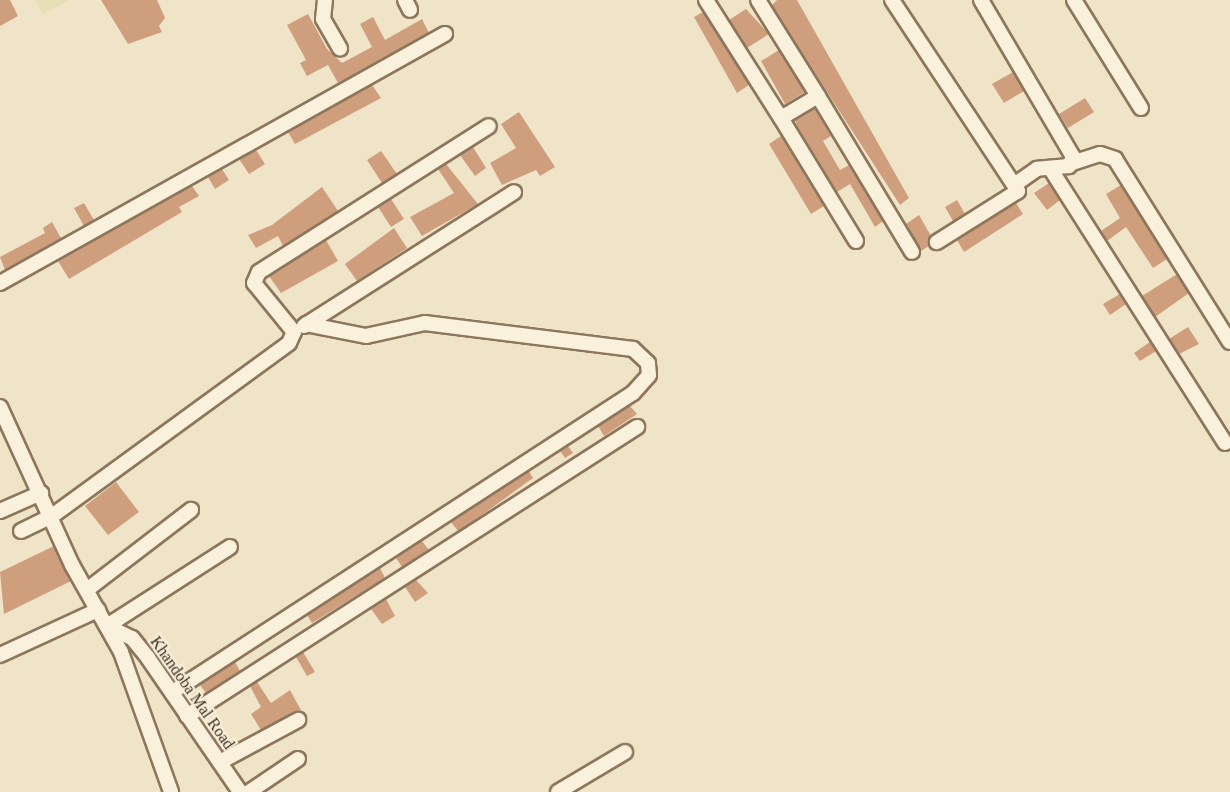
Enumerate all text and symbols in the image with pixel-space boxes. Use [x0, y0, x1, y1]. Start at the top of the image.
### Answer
street label: Khandoba Mal Road [146, 633, 238, 753]

